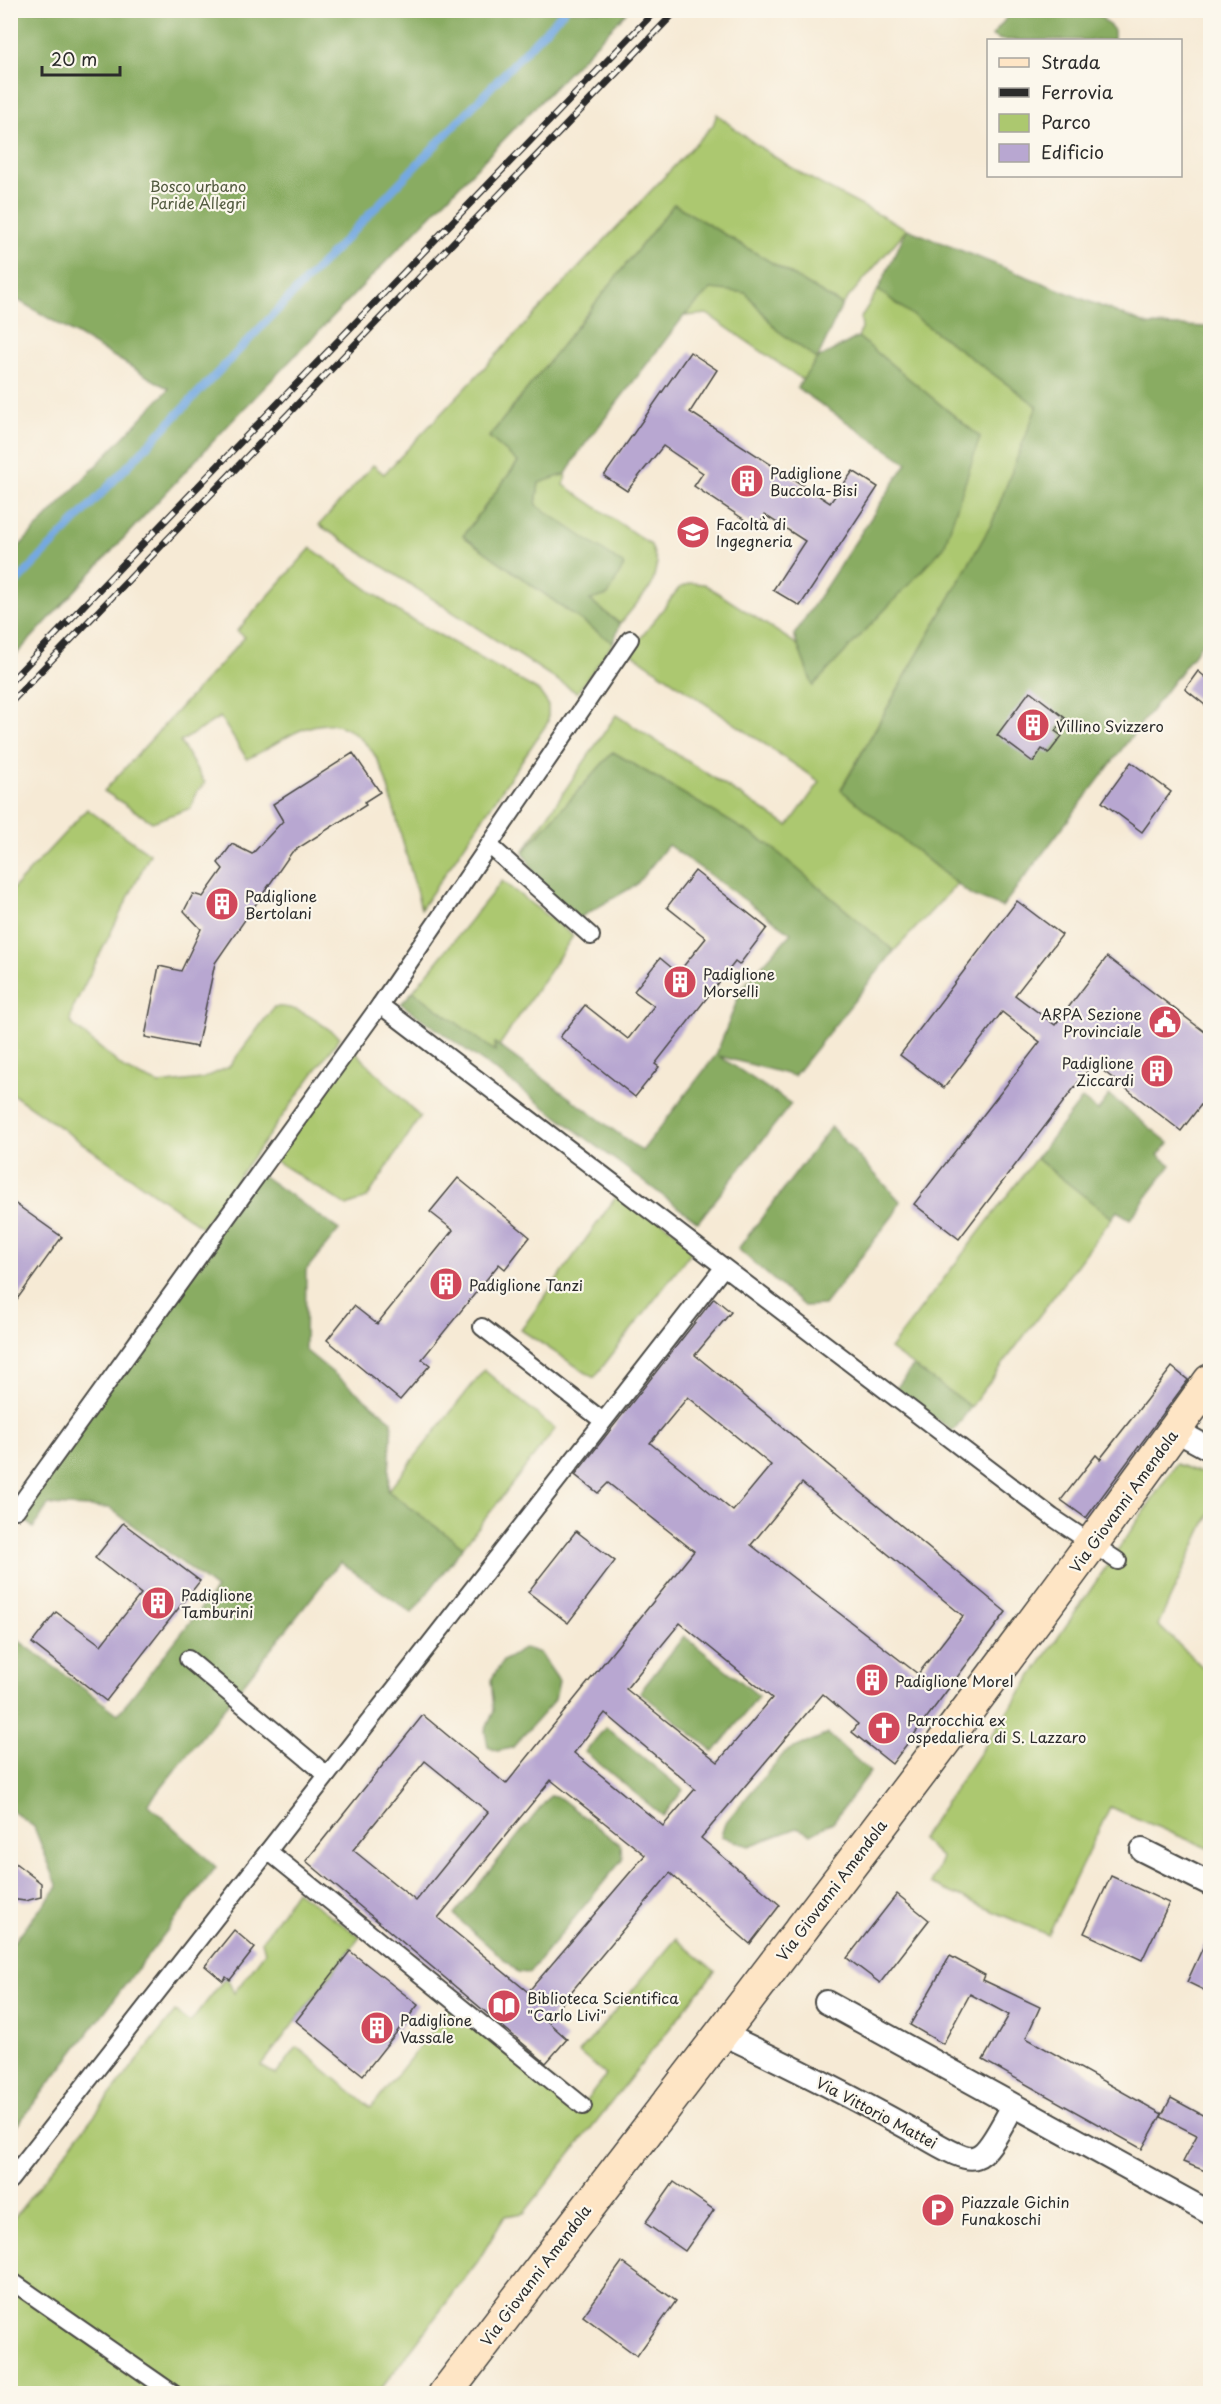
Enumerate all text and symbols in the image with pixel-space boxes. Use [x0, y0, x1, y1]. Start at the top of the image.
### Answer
scale bar [42, 39, 120, 77]
legend [987, 39, 1182, 177]
text: 20 m [51, 45, 97, 72]
text: Strada [1041, 48, 1101, 75]
text: Ferrovia [1041, 78, 1114, 105]
text: Parco [1041, 108, 1091, 135]
text: Edificio [1041, 138, 1104, 165]
park label: Bosco urbano Paride Allegri [150, 174, 246, 214]
place label: Padiglione Buccola-Bisi [770, 461, 857, 501]
building icon: Padiglione Buccola-Bisi [729, 463, 765, 499]
place label: Facoltà di Ingegneria [716, 512, 793, 552]
school or university icon: Facoltà di Ingegneria [675, 514, 711, 550]
building icon: Villino Svizzero [1015, 707, 1051, 743]
place label: Villino Svizzero [1056, 714, 1164, 737]
place label: Padiglione Bertolani [245, 884, 317, 924]
building icon: Padiglione Bertolani [204, 886, 240, 922]
place label: Padiglione Morselli [703, 962, 775, 1002]
building icon: Padiglione Morselli [662, 964, 698, 1000]
place label: ARPA Sezione Provinciale [1041, 1002, 1142, 1042]
public building icon: ARPA Sezione Provinciale [1147, 1004, 1183, 1040]
place label: Padiglione Ziccardi [1062, 1051, 1134, 1091]
building icon: Padiglione Ziccardi [1139, 1053, 1175, 1089]
building icon: Padiglione Tanzi [428, 1266, 464, 1302]
place label: Padiglione Tanzi [469, 1273, 583, 1296]
street label: Via Giovanni Amendola [1063, 1424, 1183, 1577]
place label: Padiglione Tamburini [181, 1583, 253, 1623]
building icon: Padiglione Tamburini [140, 1585, 176, 1621]
building icon: Padiglione Morel [854, 1662, 890, 1698]
place label: Padiglione Morel [895, 1669, 1014, 1692]
place label: Parrocchia ex ospedaliera di S. Lazzaro [907, 1708, 1086, 1748]
church icon: Parrocchia ex ospedaliera di S. Lazzaro [866, 1710, 902, 1746]
street label: Via Giovanni Amendola [770, 1814, 892, 1965]
place label: Biblioteca Scientifica "Carlo Livi" [527, 1986, 679, 2026]
library icon: Biblioteca Scientifica "Carlo Livi" [486, 1988, 522, 2024]
place label: Padiglione Vassale [400, 2008, 472, 2048]
building icon: Padiglione Vassale [359, 2010, 395, 2046]
street label: Via Vittorio Mattei [812, 2070, 942, 2154]
place label: Piazzale Gichin Funakoschi [961, 2190, 1069, 2230]
parking icon: Piazzale Gichin Funakoschi [920, 2192, 956, 2228]
street label: Via Giovanni Amendola [474, 2199, 596, 2350]

